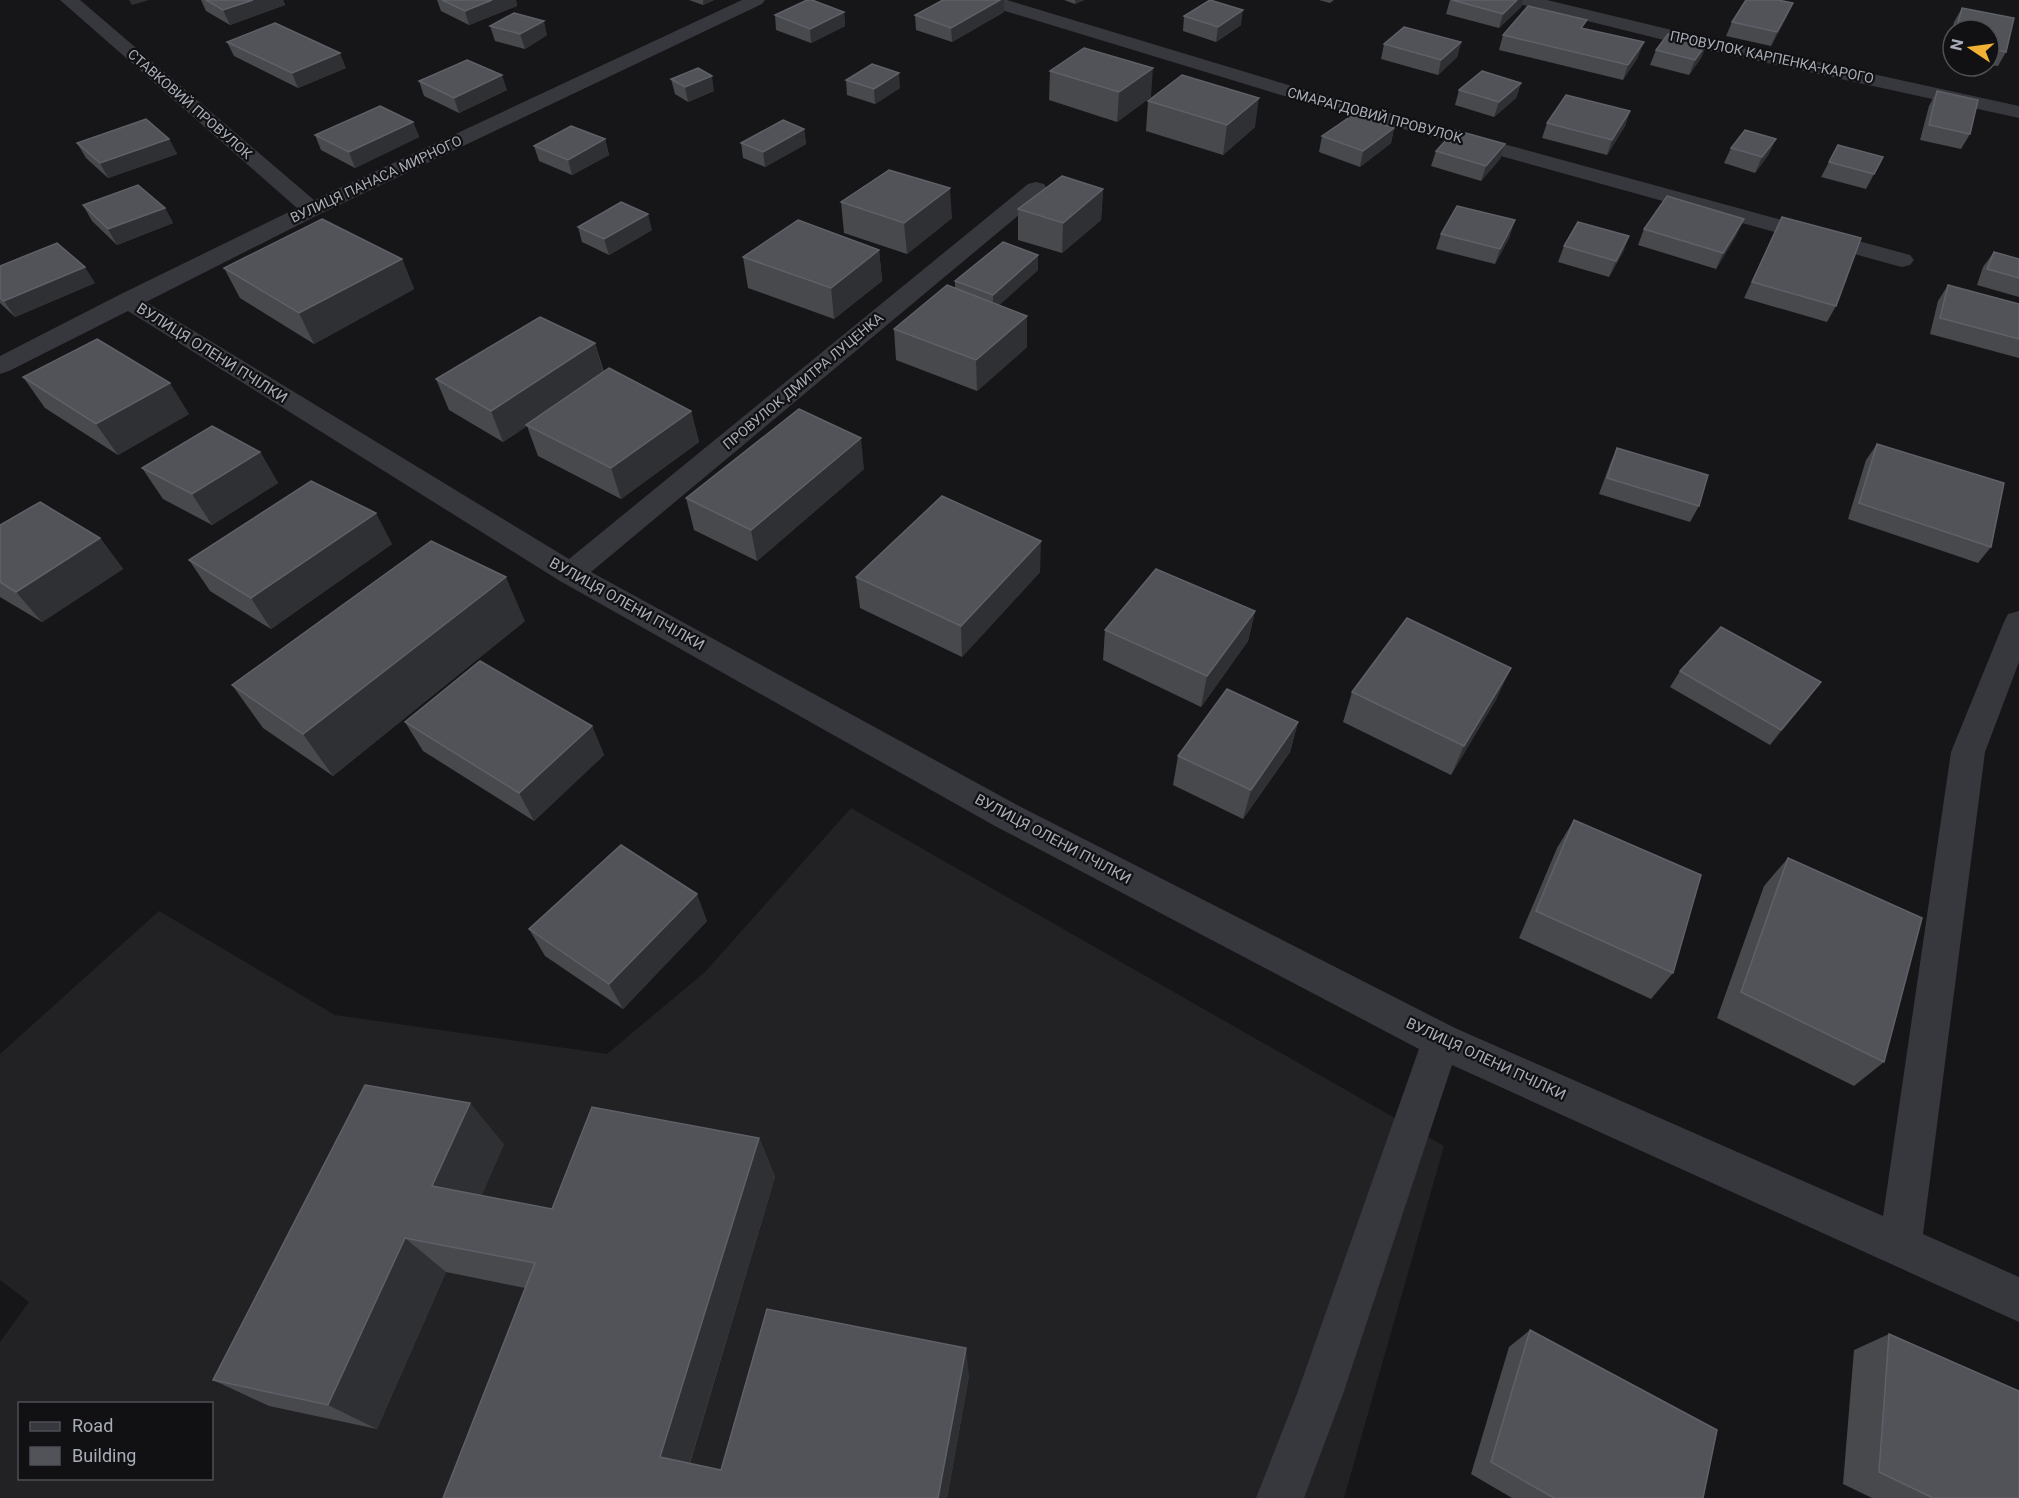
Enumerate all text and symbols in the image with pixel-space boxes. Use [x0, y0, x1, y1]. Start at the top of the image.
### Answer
north arrow [1941, 18, 2001, 78]
street label: ПРОВУЛОК КАРПЕНКА-КАРОГО [1669, 28, 1875, 86]
text: N [1946, 37, 1967, 52]
street label: СТАВКОВИЙ ПРОВУЛОК [125, 46, 255, 162]
street label: СМАРАГДОВИЙ ПРОВУЛОК [1286, 84, 1464, 146]
street label: ВУЛИЦЯ ПАНАСА МИРНОГО [288, 132, 464, 226]
street label: ВУЛИЦЯ ОЛЕНИ ПЧІЛКИ [133, 299, 291, 407]
street label: ПРОВУЛОК ДМИТРА ЛУЦЕНКА [720, 309, 886, 453]
street label: ВУЛИЦЯ ОЛЕНИ ПЧІЛКИ [546, 554, 708, 654]
street label: ВУЛИЦЯ ОЛЕНИ ПЧІЛКИ [972, 790, 1134, 888]
street label: ВУЛИЦЯ ОЛЕНИ ПЧІЛКИ [1403, 1014, 1569, 1104]
legend [18, 1402, 213, 1480]
text: Road [72, 1415, 113, 1436]
text: Building [72, 1445, 136, 1466]

